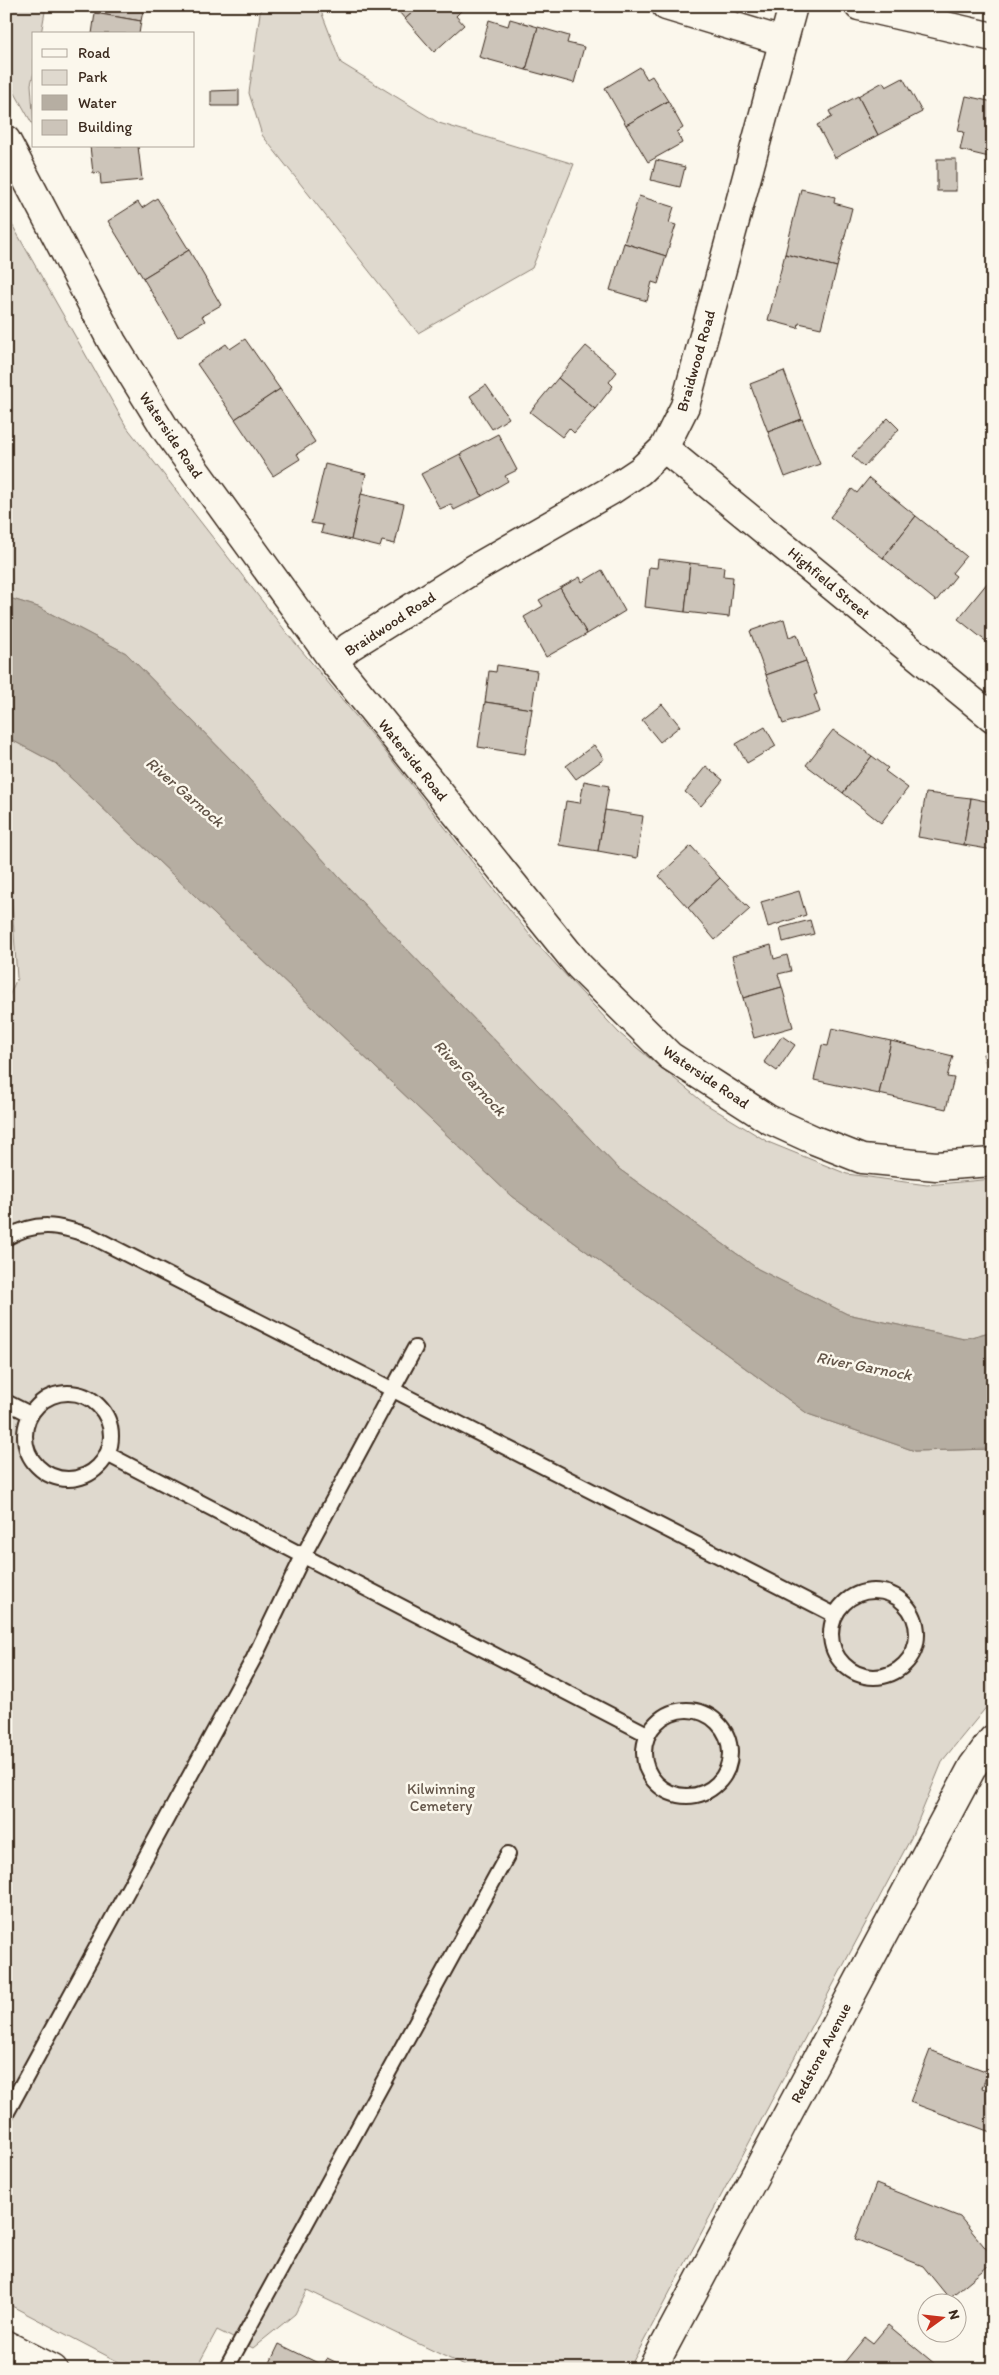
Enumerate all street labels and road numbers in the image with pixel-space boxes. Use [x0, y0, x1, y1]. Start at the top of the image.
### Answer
street label: Braidwood Road [673, 308, 719, 414]
street label: Waterside Road [136, 388, 206, 482]
street label: Highfield Street [784, 543, 874, 623]
street label: Braidwood Road [341, 588, 439, 660]
street label: Waterside Road [374, 715, 452, 805]
street label: Waterside Road [659, 1042, 753, 1112]
street label: Redstone Avenue [787, 2000, 855, 2106]

